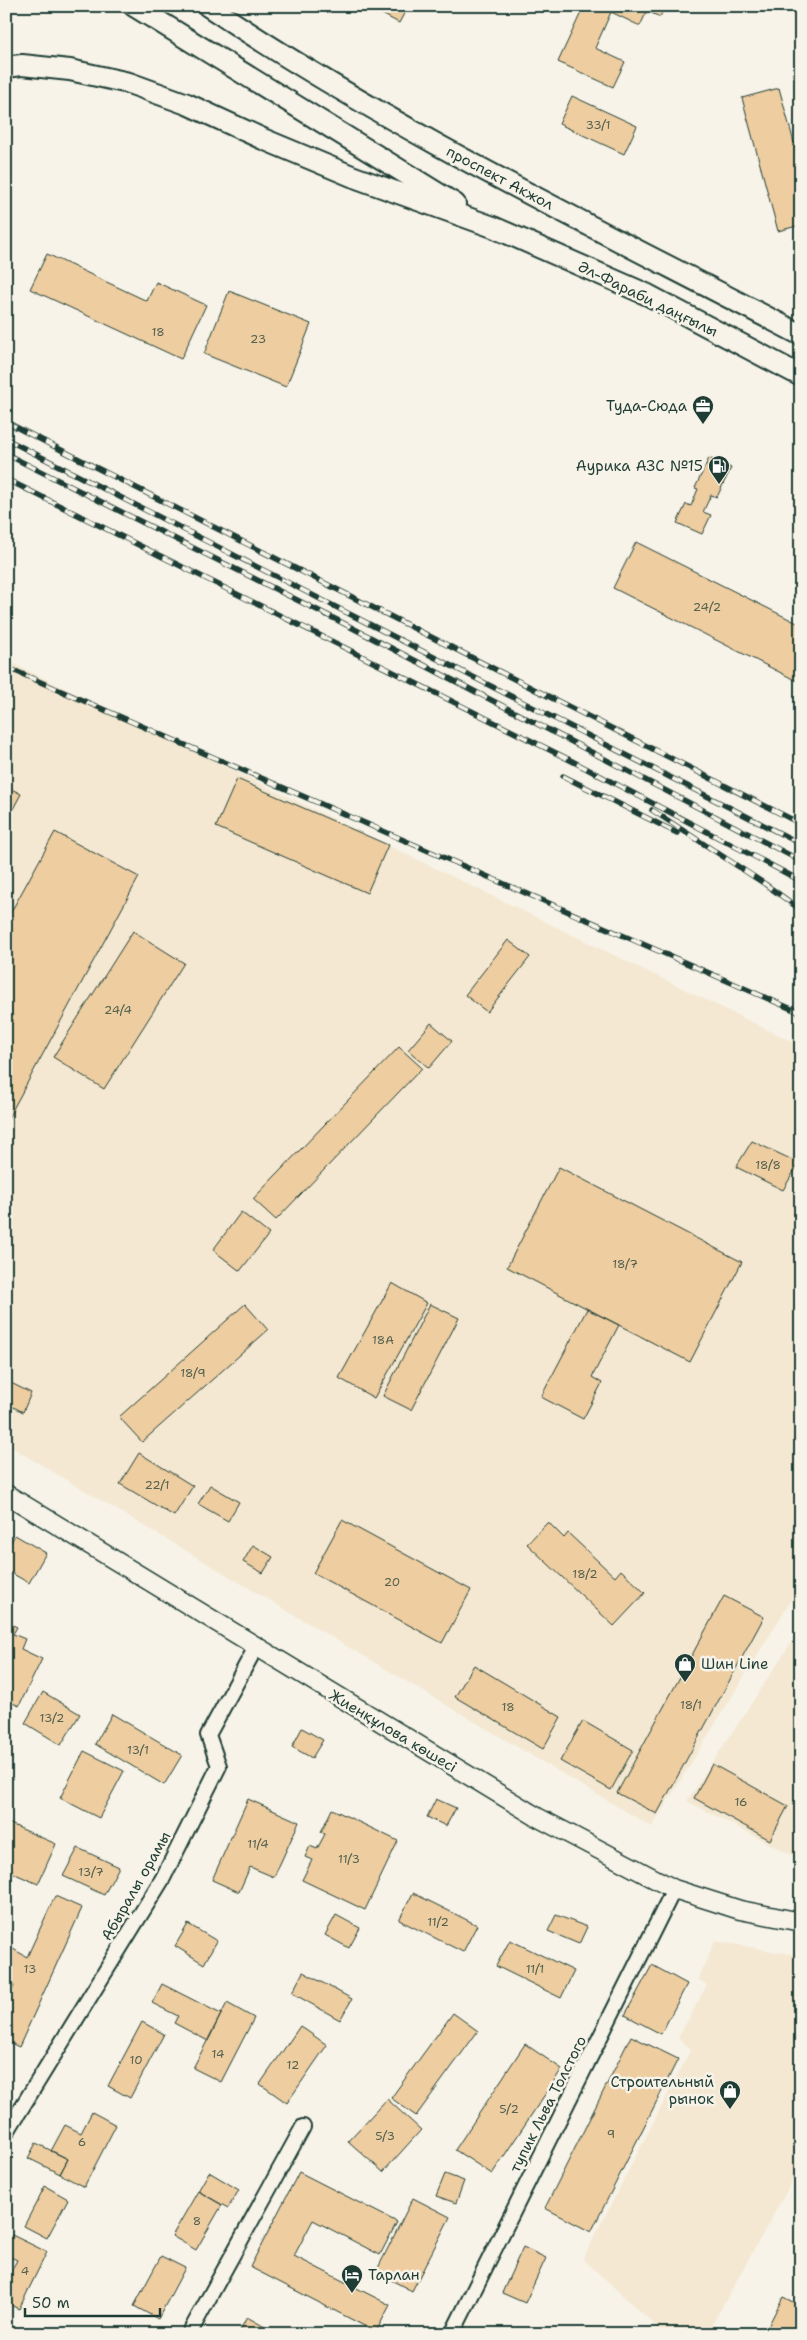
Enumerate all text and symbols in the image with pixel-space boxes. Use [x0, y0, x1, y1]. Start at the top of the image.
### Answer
house number: 33/1 [585, 117, 611, 133]
street label: проспект Акжол [443, 141, 558, 215]
street label: Әл-Фараби даңғылы [575, 256, 721, 342]
house number: 18 [151, 324, 165, 340]
house number: 23 [250, 331, 266, 347]
office icon: Туда-Сюда [691, 394, 715, 425]
place label: Туда-Сюда [606, 396, 688, 416]
fuel station icon: Аурика АЗС №15 [707, 454, 731, 485]
place label: Аурика АЗС №15 [576, 456, 703, 476]
house number: 24/2 [693, 599, 721, 615]
house number: 24/4 [104, 1002, 132, 1018]
house number: 18/8 [755, 1157, 781, 1173]
house number: 18/7 [612, 1256, 638, 1272]
house number: 18А [372, 1332, 394, 1348]
house number: 18/9 [180, 1365, 206, 1381]
house number: 22/1 [144, 1477, 170, 1493]
house number: 18/2 [572, 1566, 598, 1582]
house number: 20 [384, 1574, 400, 1590]
shop icon: Шин Line [673, 1652, 697, 1683]
place label: Шин Line [701, 1654, 768, 1674]
street label: Жиенқұлова көшесі [325, 1685, 461, 1777]
house number: 18/1 [680, 1697, 702, 1713]
house number: 18 [501, 1699, 515, 1715]
house number: 13/2 [39, 1710, 65, 1726]
house number: 13/1 [127, 1742, 149, 1758]
house number: 16 [734, 1794, 748, 1810]
street label: Абыралы орамы [97, 1828, 175, 1944]
house number: 11/4 [247, 1836, 269, 1852]
house number: 11/3 [338, 1851, 360, 1867]
house number: 13/7 [78, 1864, 104, 1880]
house number: 11/2 [427, 1914, 449, 1930]
house number: 13 [24, 1961, 36, 1977]
house number: 11/1 [526, 1961, 544, 1977]
street label: тупик Льва Толстого [505, 2032, 591, 2176]
house number: 14 [212, 2046, 224, 2062]
house number: 10 [129, 2052, 143, 2068]
house number: 12 [287, 2057, 299, 2073]
place label: Строительный рынок [610, 2072, 714, 2109]
shop icon: Строительный рынок [718, 2079, 742, 2110]
house number: 5/2 [499, 2101, 519, 2117]
house number: 9 [607, 2126, 615, 2142]
house number: 5/3 [375, 2128, 395, 2144]
house number: 6 [78, 2134, 86, 2150]
house number: 8 [193, 2213, 201, 2229]
house number: 4 [21, 2263, 29, 2279]
hotel icon: Тарлан [340, 2263, 364, 2294]
place label: Тарлан [368, 2265, 420, 2285]
scale bar [25, 2285, 160, 2317]
text: 50 m [32, 2293, 70, 2313]

